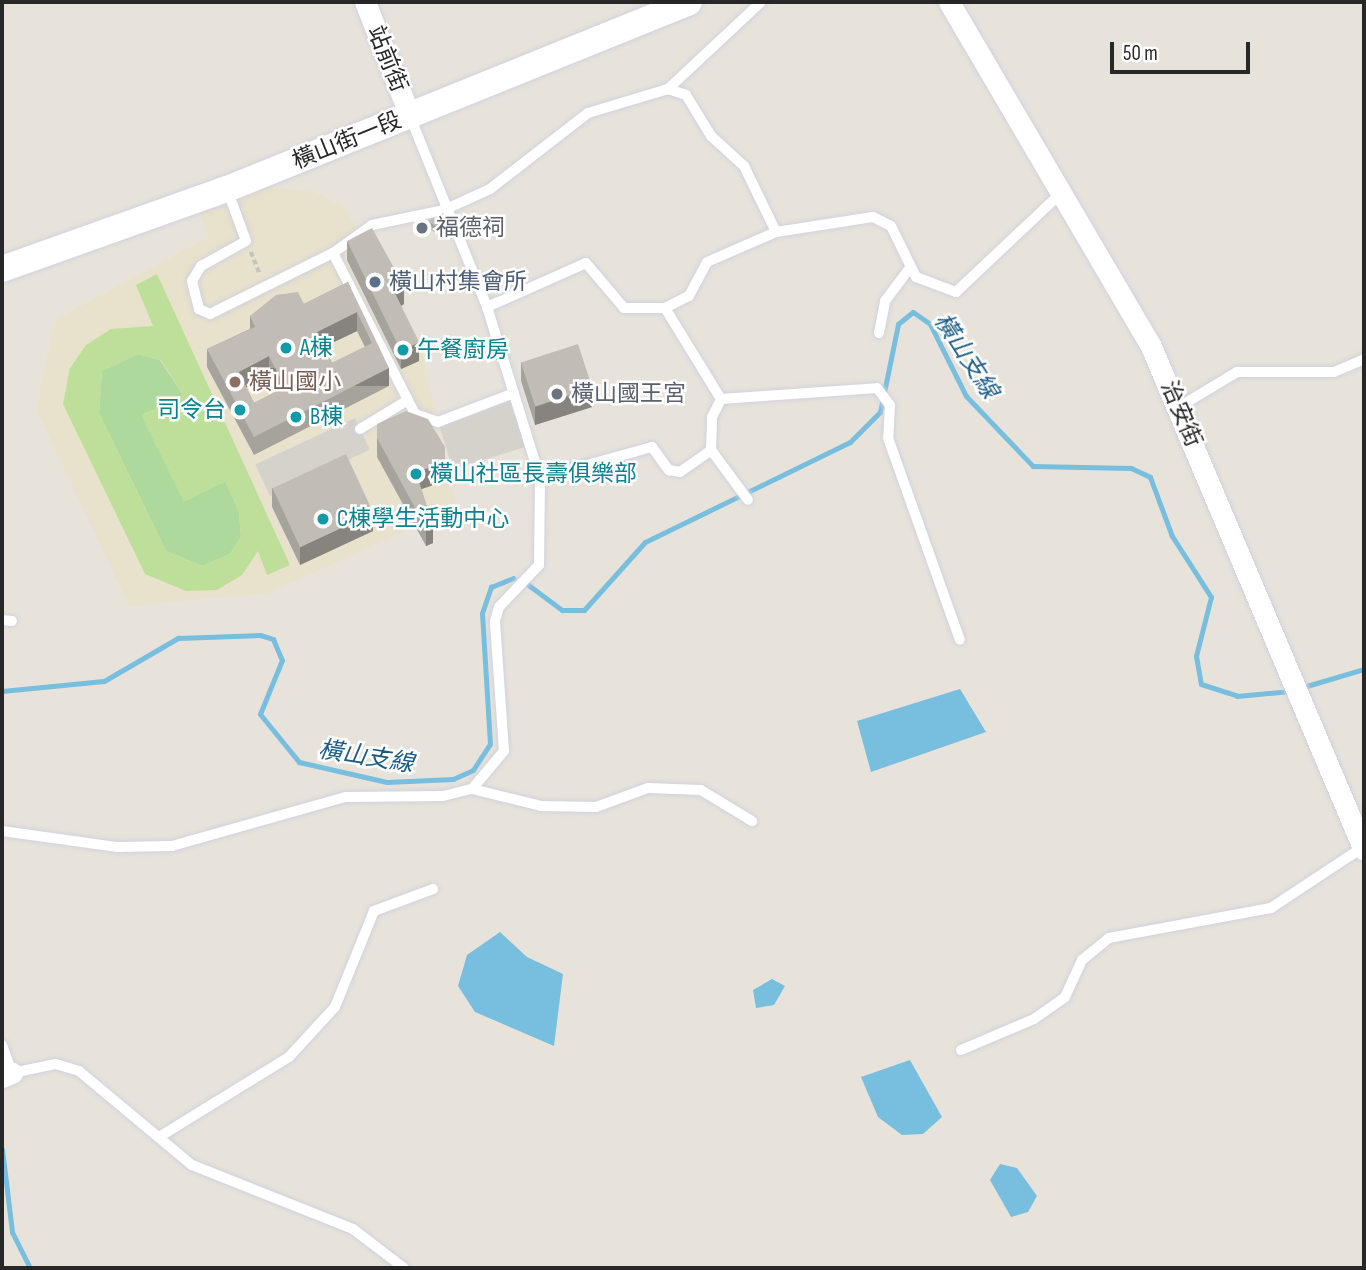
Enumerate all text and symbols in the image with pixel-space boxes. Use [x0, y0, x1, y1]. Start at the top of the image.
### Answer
street label: 站前街 [361, 22, 413, 96]
scale bar [1114, 28, 1254, 72]
text: 50 m [1123, 41, 1158, 66]
street label: 橫山街一段 [289, 107, 405, 175]
place label: 福德祠 [436, 214, 505, 242]
marker: 福德祠 [414, 220, 430, 236]
place label: 橫山村集會所 [389, 268, 527, 296]
marker: 橫山村集會所 [367, 274, 383, 290]
water label: 橫山支線 [928, 308, 1004, 404]
place label: A棟 [300, 334, 333, 362]
place label: 午餐廚房 [417, 336, 509, 364]
marker: A棟 [278, 340, 294, 356]
marker: 午餐廚房 [395, 342, 411, 358]
place label: 橫山國小 [249, 368, 341, 396]
marker: 橫山國小 [227, 374, 243, 390]
street label: 治安街 [1155, 377, 1207, 451]
place label: 橫山國王宮 [571, 380, 686, 408]
marker: 橫山國王宮 [549, 386, 565, 402]
place label: 司令台 [157, 396, 226, 424]
marker: 司令台 [232, 402, 248, 418]
place label: B棟 [310, 403, 343, 431]
marker: B棟 [288, 409, 304, 425]
place label: 橫山社區長壽俱樂部 [430, 460, 637, 488]
marker: 橫山社區長壽俱樂部 [408, 466, 424, 482]
place label: C棟學生活動中心 [337, 505, 509, 533]
marker: C棟學生活動中心 [315, 511, 331, 527]
water label: 橫山支線 [316, 735, 416, 779]

